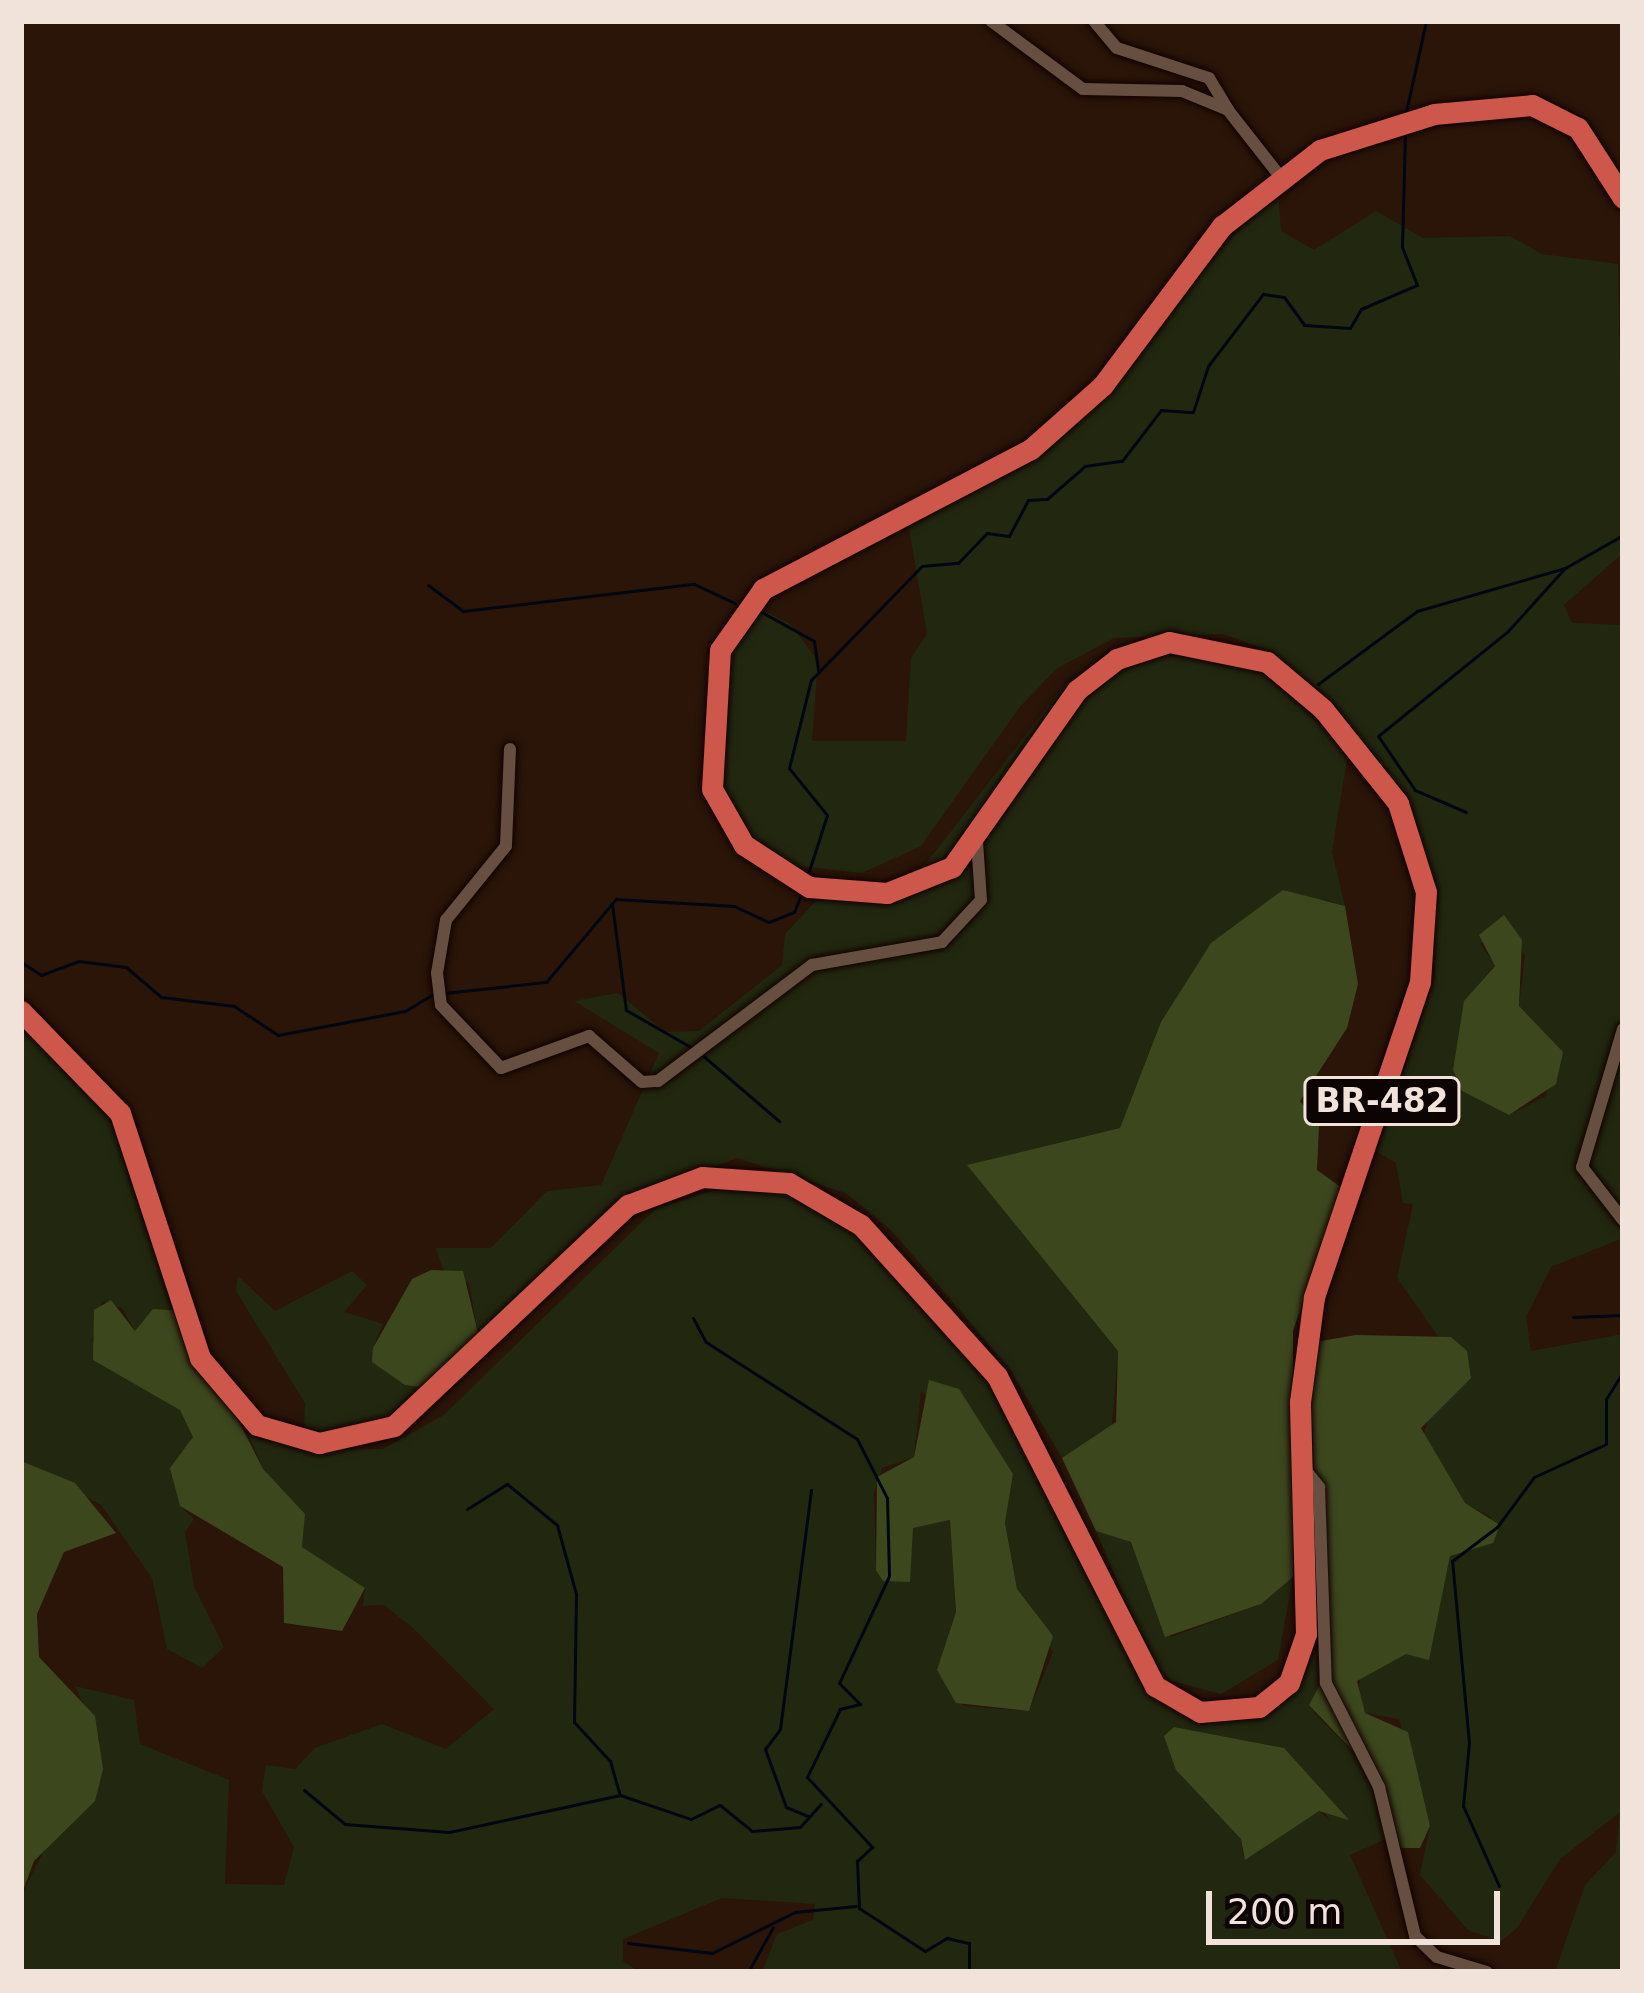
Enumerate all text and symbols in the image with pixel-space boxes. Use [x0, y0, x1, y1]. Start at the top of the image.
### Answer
road number: BR-482 [1301, 1074, 1463, 1128]
scale bar [1212, 1867, 1506, 1941]
text: 200 m [1227, 1891, 1342, 1932]

